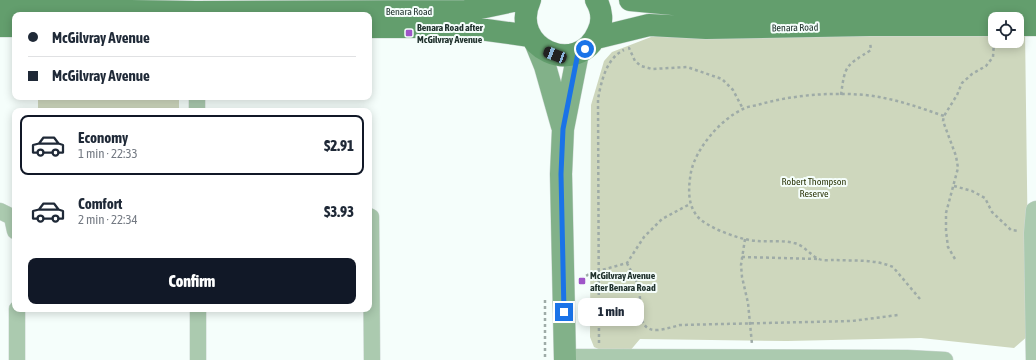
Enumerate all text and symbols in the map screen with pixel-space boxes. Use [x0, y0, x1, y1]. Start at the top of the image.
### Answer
street label: Benara Road [386, 6, 433, 17]
map controls [988, 12, 1024, 48]
button: locate [988, 12, 1024, 48]
place label: Benara Road after McGilvray Avenue [417, 22, 484, 45]
street label: Benara Road [772, 22, 819, 33]
marker: Benara Road after McGilvray Avenue [404, 28, 414, 38]
text: McGilvray Avenue [52, 29, 150, 46]
route start [576, 40, 594, 58]
car [542, 45, 568, 65]
text: McGilvray Avenue [52, 67, 150, 84]
icon: car [30, 127, 66, 163]
text: Economy [78, 129, 128, 146]
text: $2.91 [324, 137, 354, 154]
text: 1 min · 22:33 [78, 146, 138, 161]
park label: Robert Thompson Reserve [782, 176, 847, 199]
icon: car [30, 193, 66, 229]
text: Comfort [78, 195, 122, 212]
text: $3.93 [324, 203, 354, 220]
text: 2 min · 22:34 [78, 212, 138, 227]
button: Confirm [28, 258, 356, 304]
place label: McGilvray Avenue after Benara Road [590, 270, 656, 293]
marker: McGilvray Avenue after Benara Road [577, 276, 587, 286]
callout: 1 min [578, 298, 644, 326]
route end [555, 303, 573, 321]
text: 1 min [598, 304, 624, 319]

